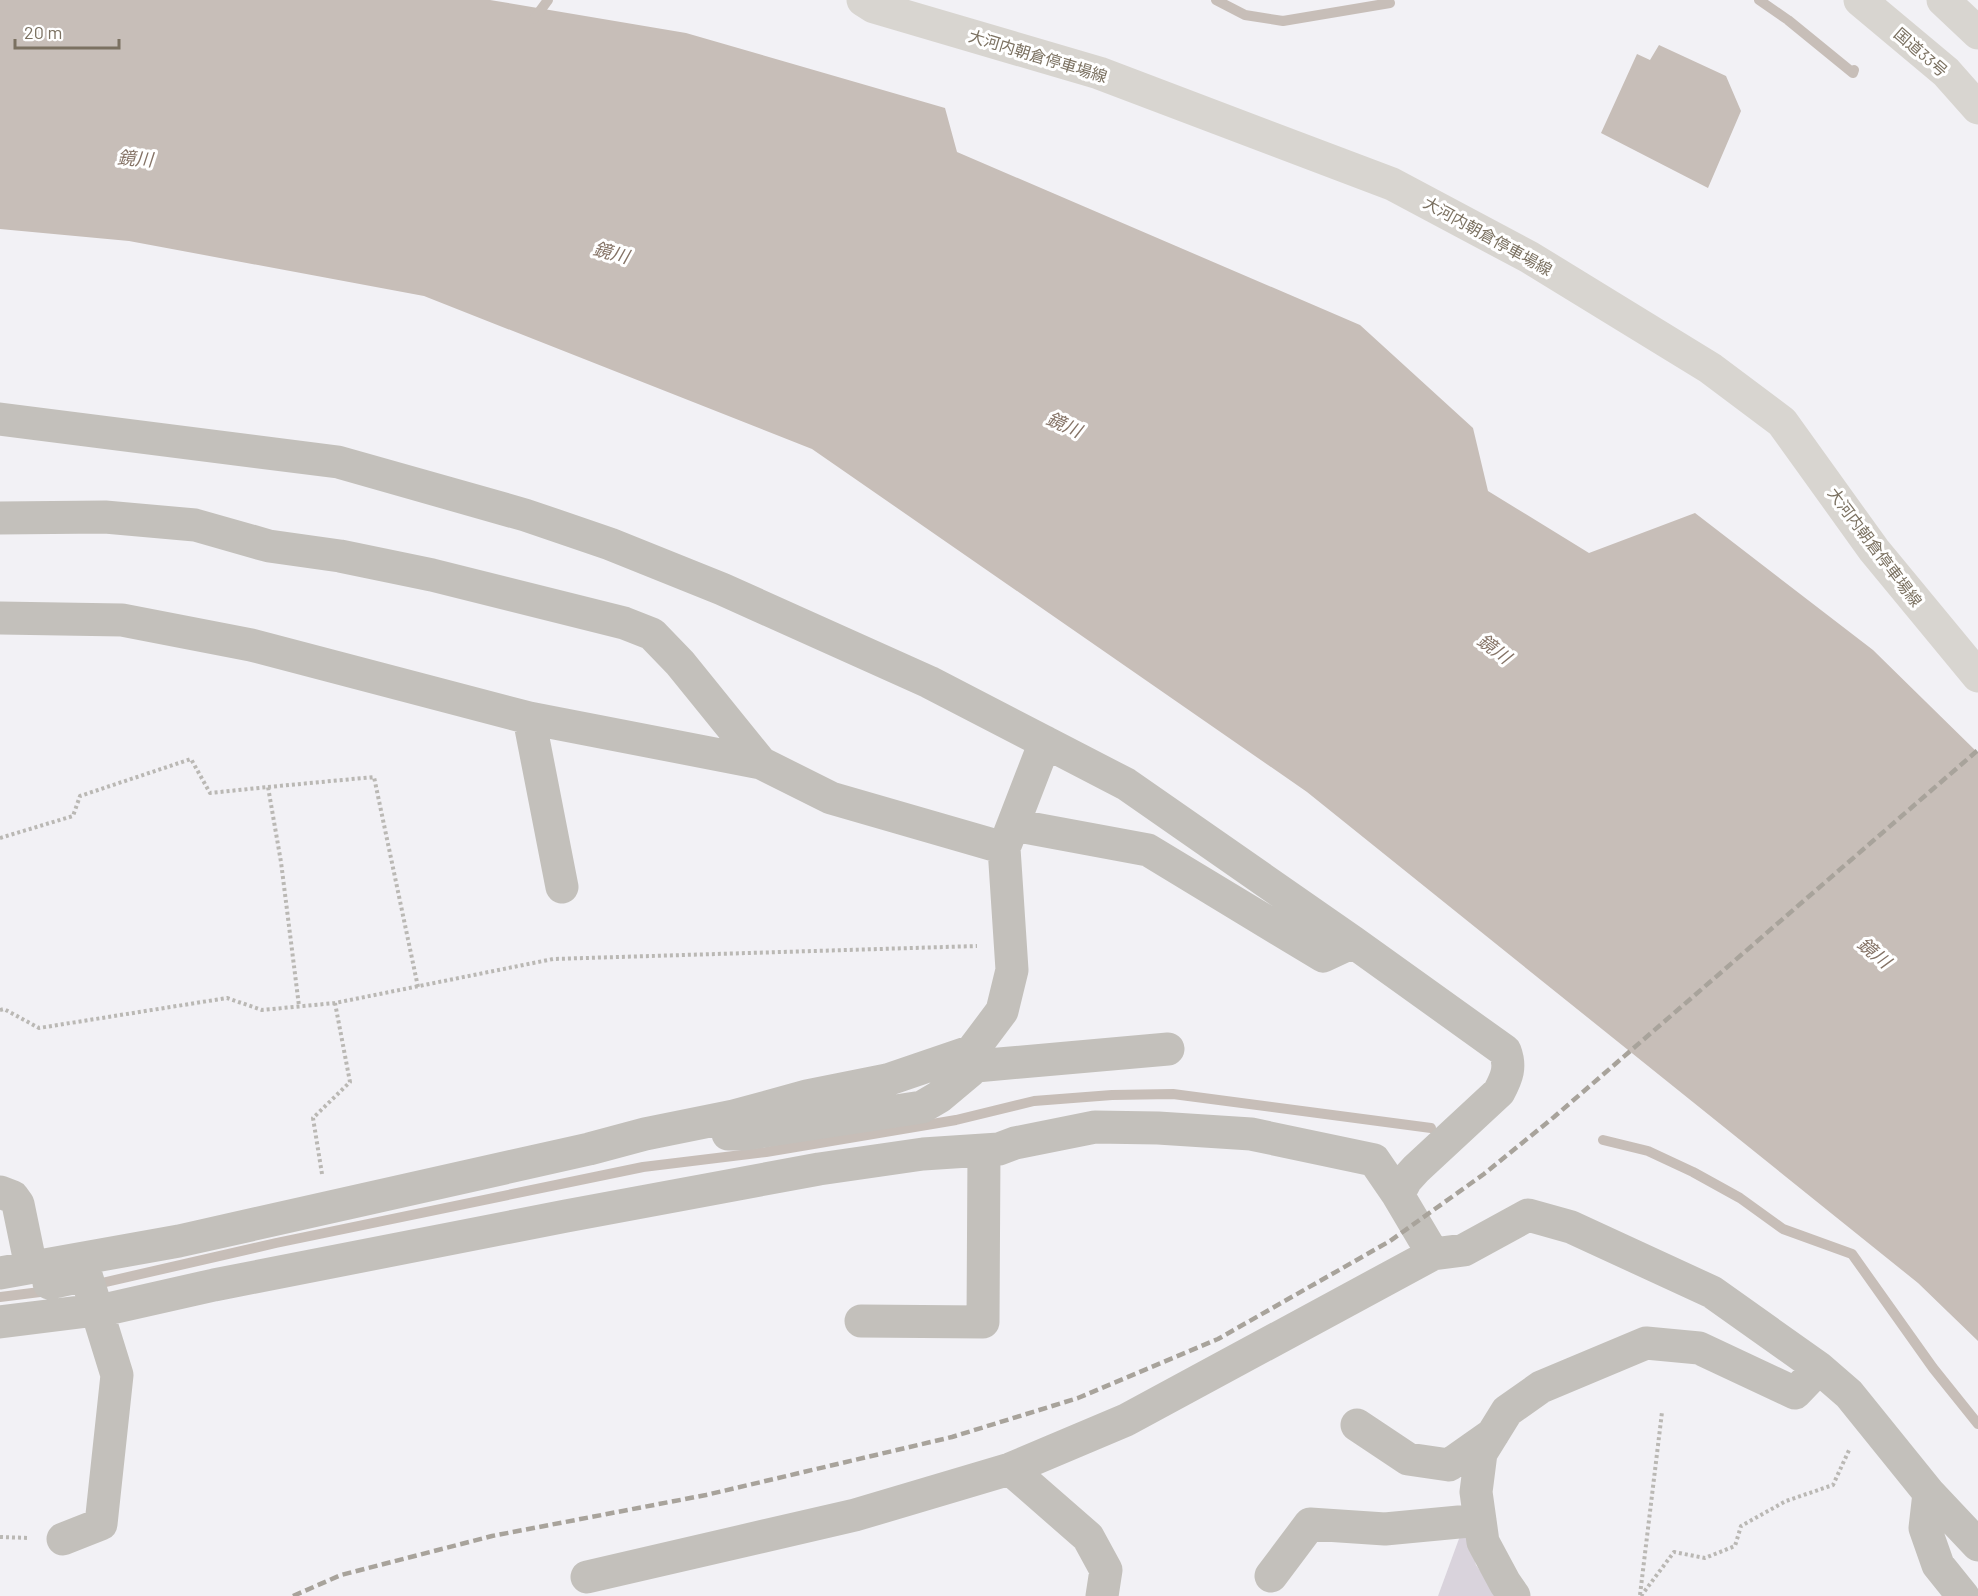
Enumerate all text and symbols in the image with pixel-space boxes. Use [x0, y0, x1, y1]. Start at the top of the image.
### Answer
scale bar [15, 12, 118, 50]
text: 20 m [24, 21, 62, 43]
street label: 国道33号 [1891, 23, 1952, 80]
street label: 大河内朝倉停車場線 [967, 25, 1110, 86]
water label: 鏡川 [116, 146, 156, 170]
street label: 大河内朝倉停車場線 [1421, 192, 1556, 279]
water label: 鏡川 [591, 237, 633, 268]
water label: 鏡川 [1043, 407, 1087, 442]
street label: 大河内朝倉停車場線 [1824, 483, 1926, 610]
water label: 鏡川 [1474, 629, 1517, 669]
water label: 鏡川 [1854, 932, 1897, 974]

